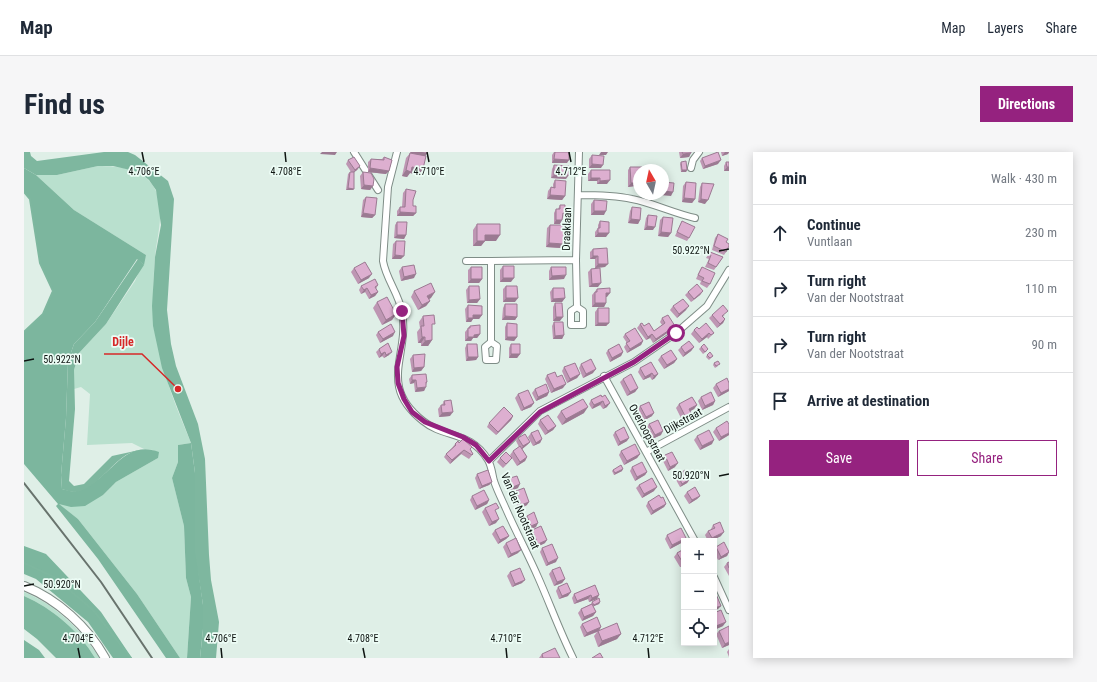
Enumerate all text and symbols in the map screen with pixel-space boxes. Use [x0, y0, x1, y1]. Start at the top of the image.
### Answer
text: Map [20, 16, 53, 39]
text: Map [941, 20, 965, 36]
text: Layers [987, 20, 1024, 36]
text: Share [1046, 20, 1077, 36]
button: Directions [980, 86, 1073, 122]
text: Find us [24, 88, 105, 121]
north arrow [633, 164, 669, 200]
text: 4.706°E [128, 166, 160, 177]
text: 4.708°E [270, 166, 302, 177]
text: 4.710°E [413, 166, 445, 177]
text: 4.712°E [555, 166, 587, 177]
text: 6 min [769, 168, 807, 188]
text: Walk · 430 m [991, 171, 1057, 186]
street label: Draaklaan [560, 207, 574, 251]
text: Continue [807, 216, 861, 234]
icon: ahead [769, 222, 791, 244]
text: 230 m [1025, 225, 1057, 240]
text: Vuntlaan [807, 234, 852, 249]
text: 50.922°N [672, 245, 710, 256]
text: Turn right [807, 272, 866, 290]
icon: right [769, 278, 791, 300]
text: 110 m [1025, 281, 1057, 296]
text: Van der Nootstraat [807, 290, 904, 305]
route end [393, 302, 411, 320]
route start [667, 324, 685, 342]
text: Turn right [807, 328, 866, 346]
callout: Dijle [104, 330, 142, 354]
icon: right [769, 334, 791, 356]
text: Dijle [112, 335, 134, 349]
text: 90 m [1031, 337, 1057, 352]
text: Van der Nootstraat [807, 346, 904, 361]
text: 50.922°N [43, 354, 81, 365]
icon: arrive [769, 390, 791, 412]
text: Arrive at destination [807, 392, 930, 410]
street label: Overloopstraat [626, 402, 668, 464]
street label: Dijkstraat [662, 405, 704, 437]
button: Save [769, 440, 909, 476]
button: Share [917, 440, 1057, 476]
text: 50.920°N [672, 470, 710, 481]
street label: Van der Nootstraat [498, 471, 542, 551]
map controls [681, 538, 717, 646]
button: + [681, 538, 717, 574]
button: − [681, 574, 717, 610]
text: 50.920°N [43, 579, 81, 590]
button: locate [681, 610, 717, 646]
text: 4.704°E [62, 633, 94, 644]
text: 4.706°E [205, 633, 237, 644]
text: 4.708°E [347, 633, 379, 644]
text: 4.710°E [490, 633, 522, 644]
text: 4.712°E [632, 633, 664, 644]

